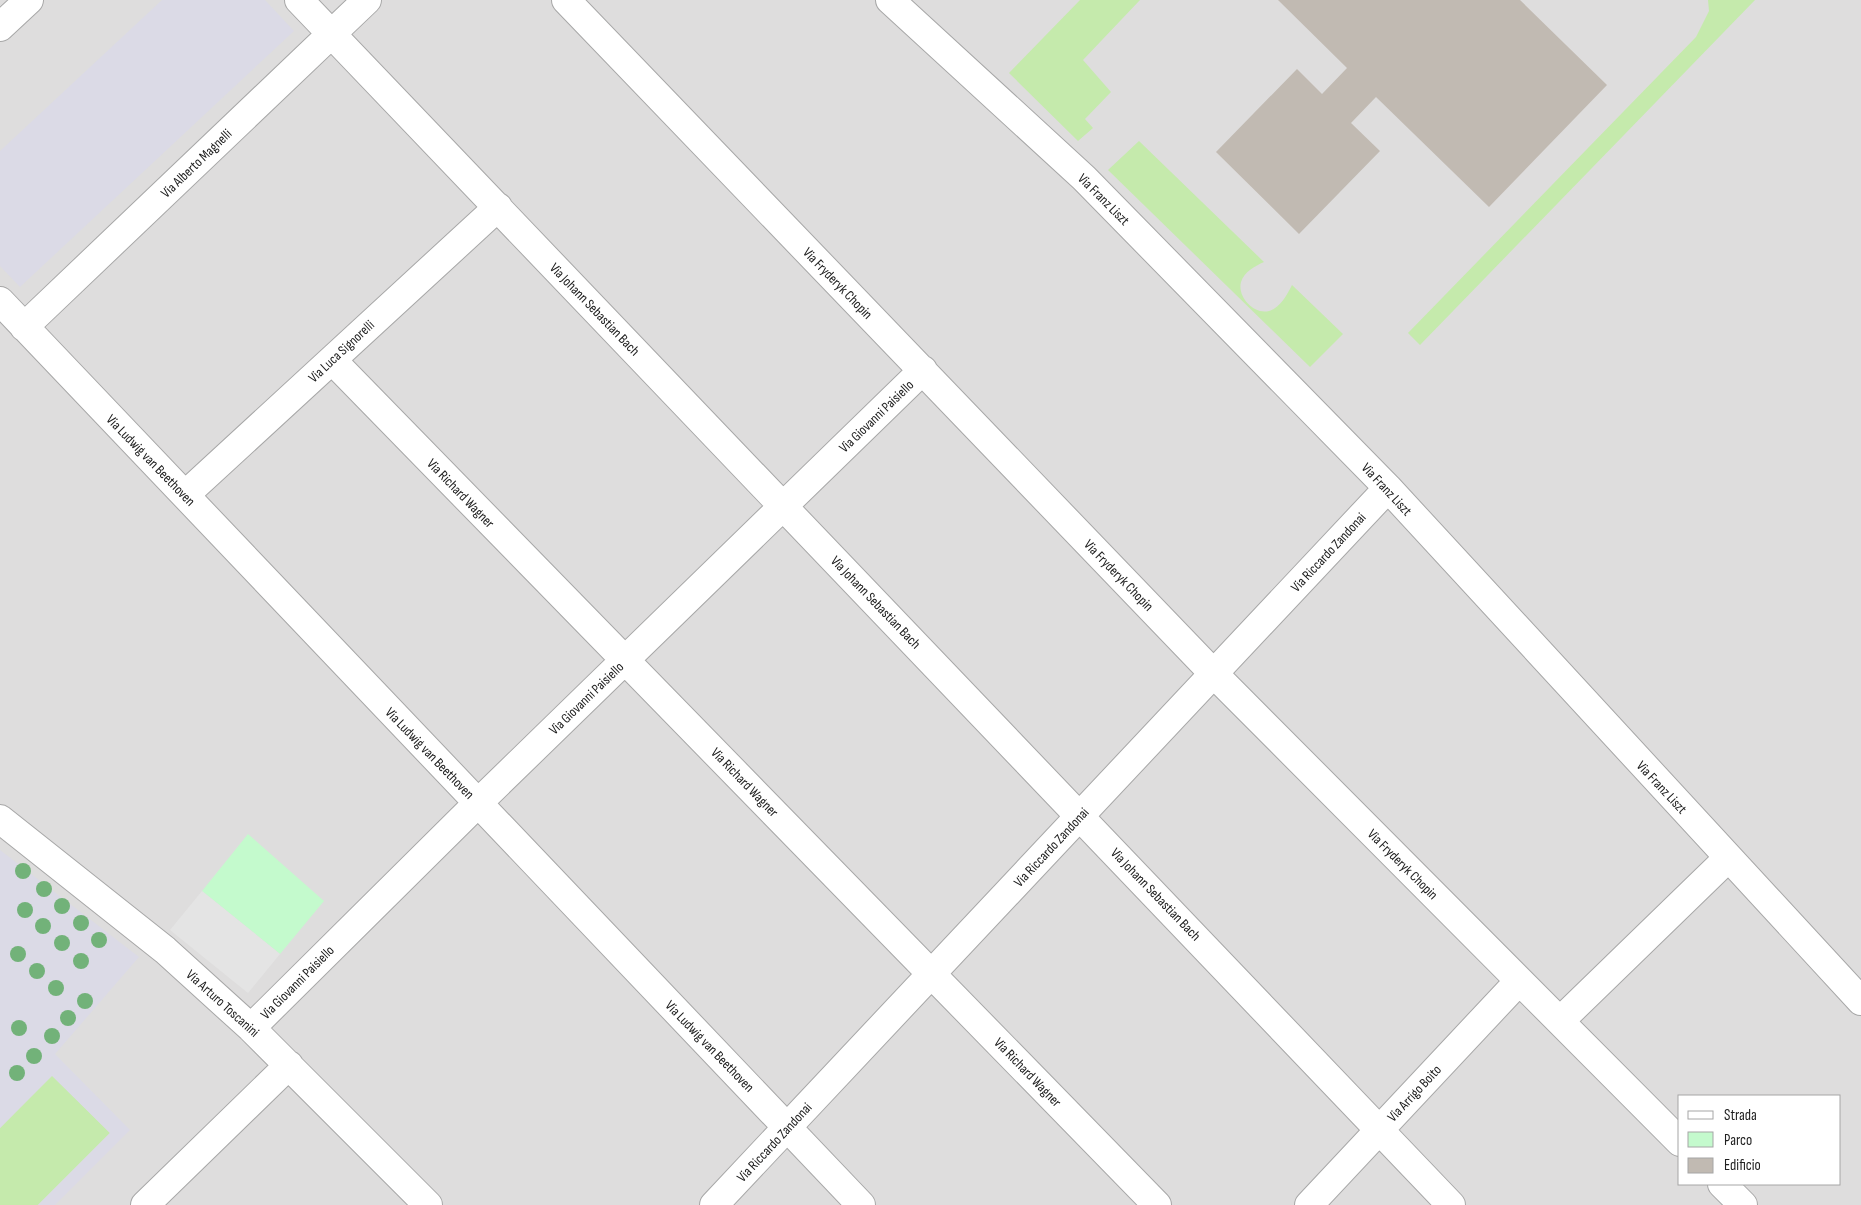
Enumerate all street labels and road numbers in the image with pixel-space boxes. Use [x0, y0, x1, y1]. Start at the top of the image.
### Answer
street label: Via Alberto Magnelli [157, 125, 235, 201]
street label: Via Franz Liszt [1074, 170, 1133, 229]
street label: Via Fryderyk Chopin [799, 244, 876, 323]
street label: Via Johann Sebastian Bach [546, 259, 643, 359]
street label: Via Luca Signorelli [305, 316, 378, 386]
street label: Via Giovanni Paisiello [835, 376, 917, 456]
street label: Via Ludwig van Beethoven [103, 411, 199, 510]
street label: Via Richard Wagner [423, 455, 498, 532]
street label: Via Franz Liszt [1358, 459, 1415, 519]
street label: Via Riccardo Zandonai [1287, 509, 1369, 596]
street label: Via Fryderyk Chopin [1080, 536, 1157, 615]
street label: Via Johann Sebastian Bach [827, 552, 924, 652]
street label: Via Giovanni Paisiello [545, 658, 627, 738]
street label: Via Ludwig van Beethoven [382, 704, 478, 803]
street label: Via Richard Wagner [707, 744, 782, 821]
street label: Via Franz Liszt [1633, 757, 1690, 817]
street label: Via Riccardo Zandonai [1010, 804, 1092, 891]
street label: Via Fryderyk Chopin [1364, 826, 1441, 903]
street label: Via Johann Sebastian Bach [1107, 844, 1204, 944]
street label: Via Giovanni Paisiello [257, 942, 338, 1023]
street label: Via Arturo Toscanini [183, 966, 263, 1041]
street label: Via Ludwig van Beethoven [662, 997, 758, 1096]
street label: Via Richard Wagner [990, 1034, 1065, 1111]
street label: Via Arrigo Boito [1384, 1061, 1445, 1125]
street label: Via Riccardo Zandonai [733, 1099, 815, 1186]

